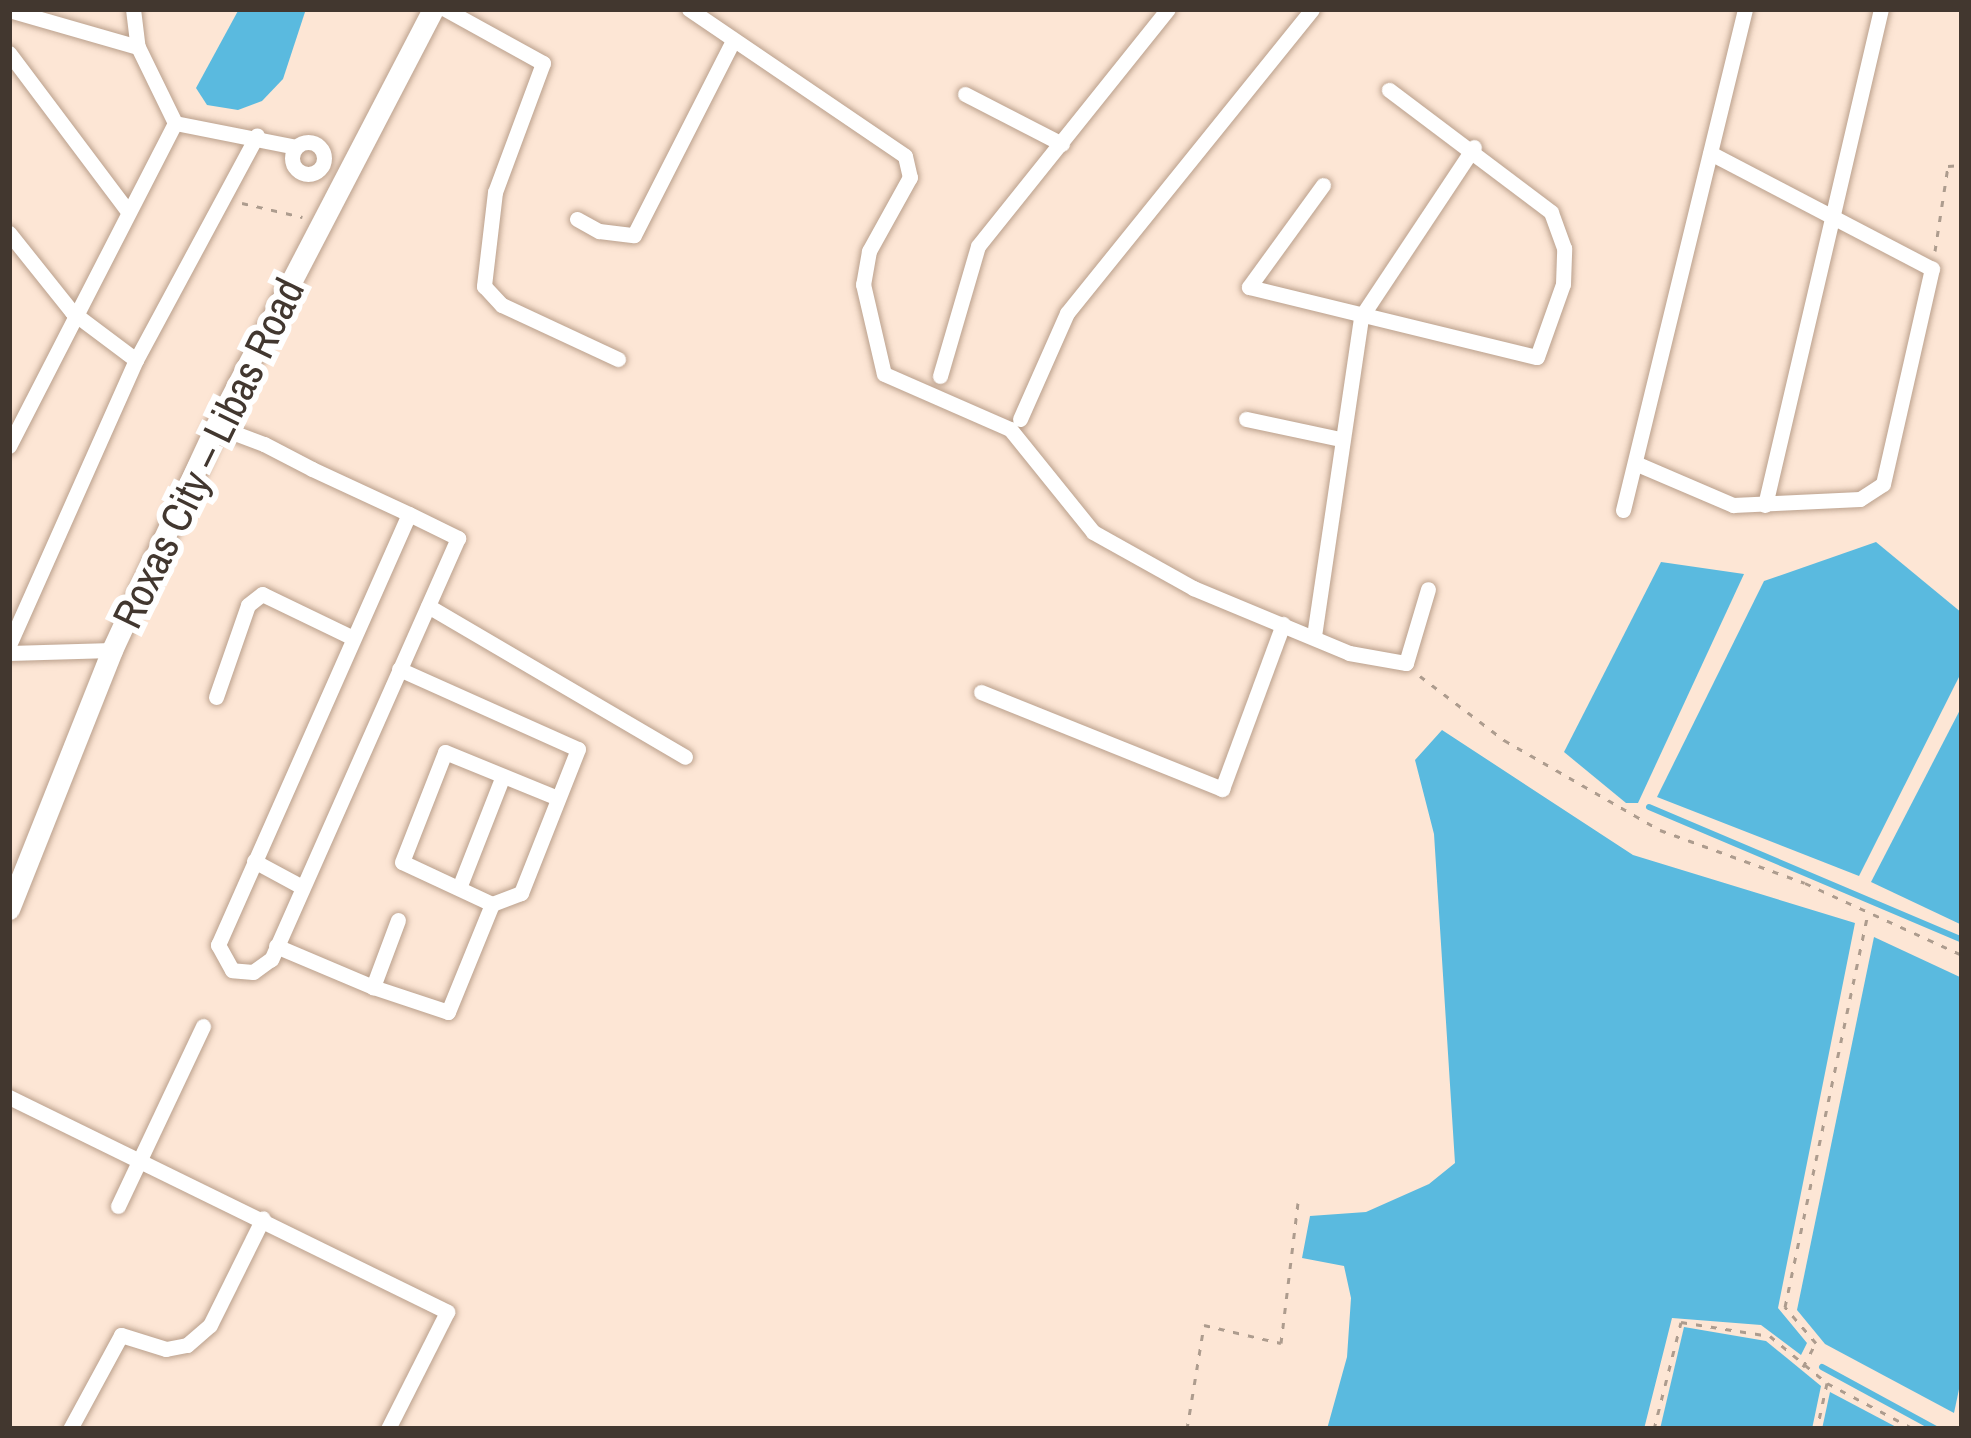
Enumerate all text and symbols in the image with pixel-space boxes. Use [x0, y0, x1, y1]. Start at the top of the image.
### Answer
street label: Roxas City – Libas Road [101, 270, 315, 636]

